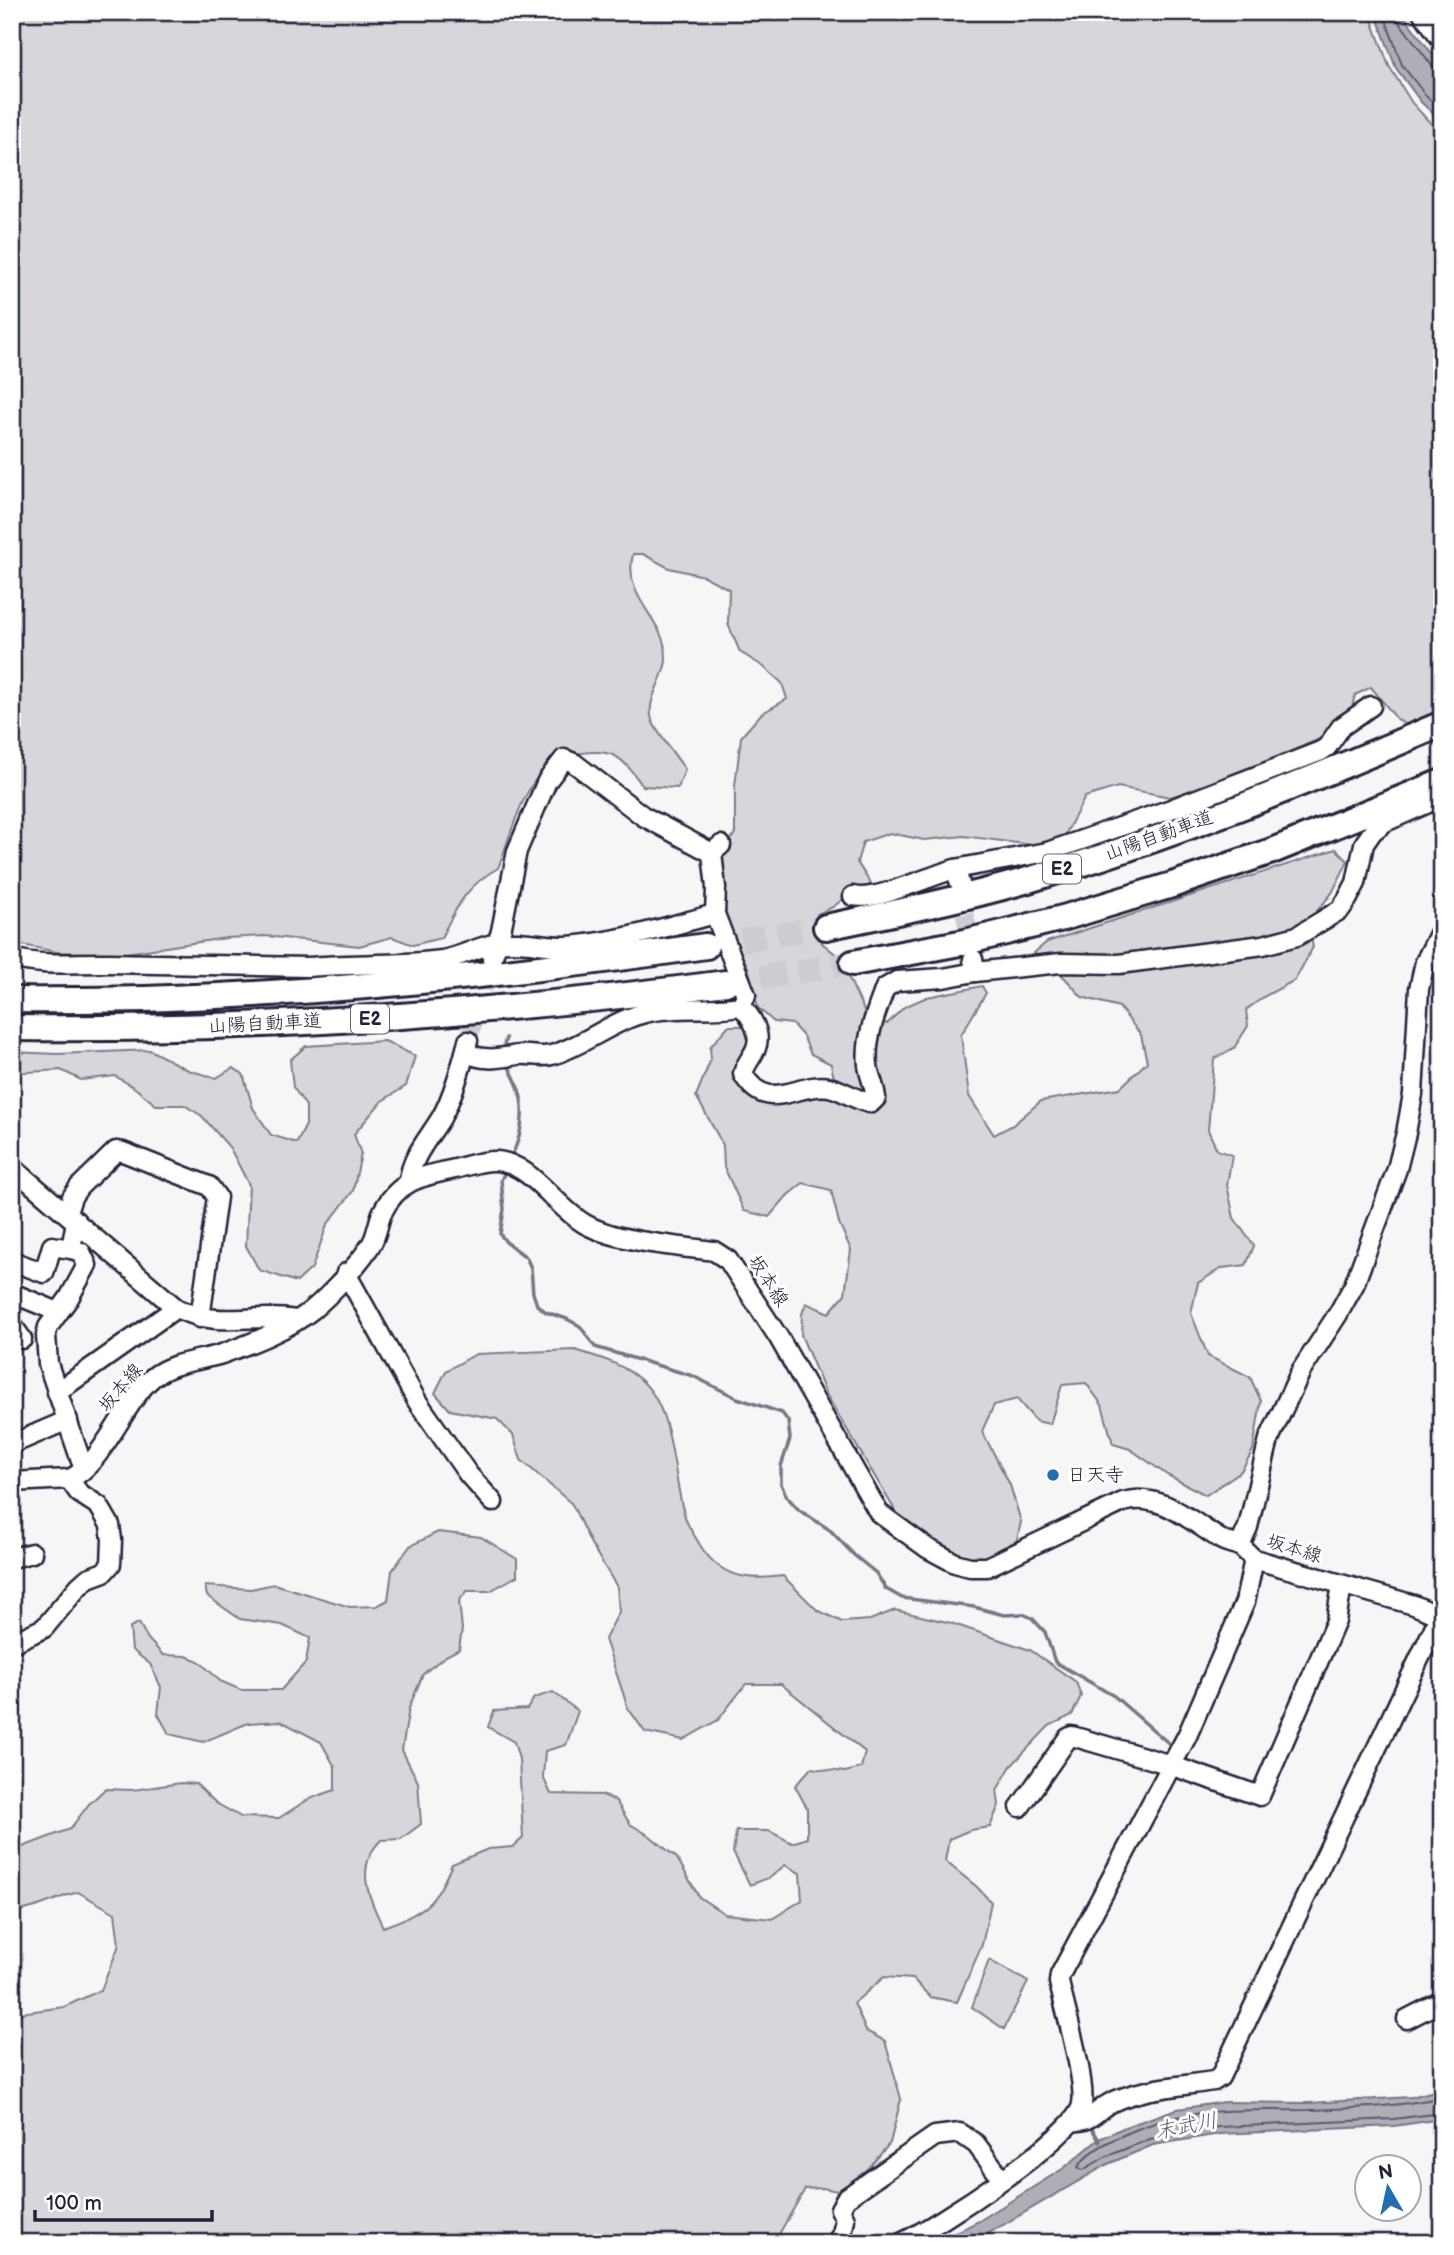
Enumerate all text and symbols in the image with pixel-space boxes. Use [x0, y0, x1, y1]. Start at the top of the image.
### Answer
street label: 山陽自動車道 [1101, 806, 1217, 866]
road number: E2 [1043, 854, 1081, 884]
road number: E2 [351, 1004, 389, 1034]
street label: 山陽自動車道 [207, 1010, 323, 1038]
street label: 坂本線 [743, 1251, 793, 1311]
street label: 坂本線 [94, 1359, 148, 1417]
place label: 日天寺 [1067, 1464, 1124, 1487]
marker: 日天寺 [1045, 1467, 1061, 1483]
street label: 坂本線 [1263, 1530, 1325, 1568]
water label: 末武川 [1153, 2108, 1219, 2144]
north arrow [1352, 2154, 1422, 2224]
text: N [1377, 2160, 1394, 2185]
scale bar [35, 2178, 212, 2222]
text: 100 m [46, 2191, 102, 2216]

